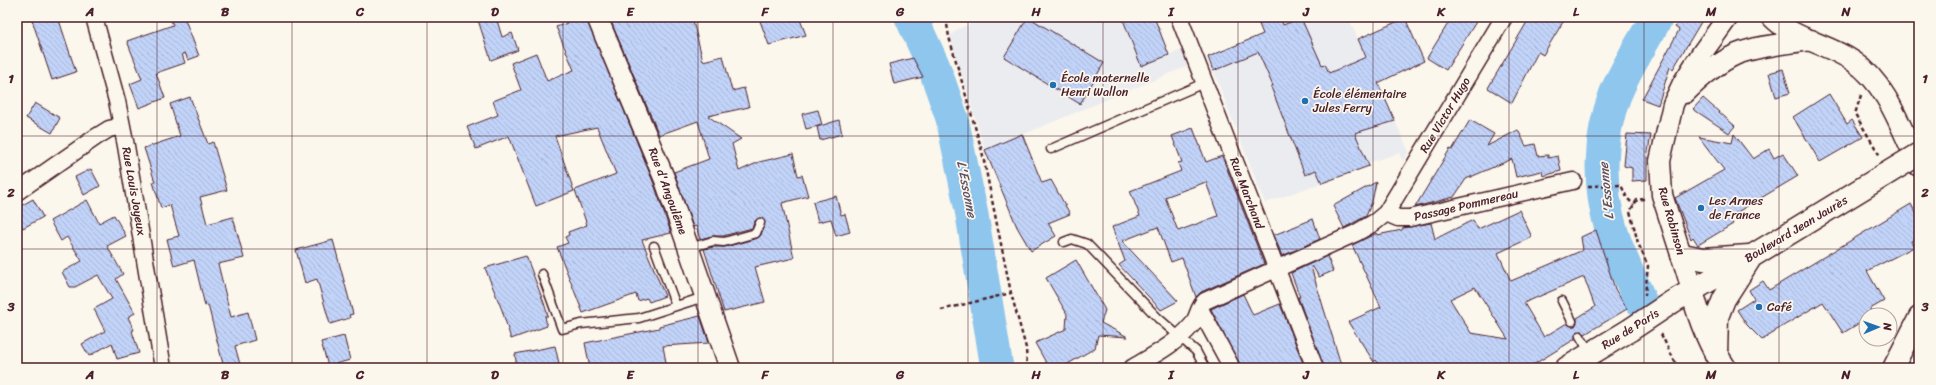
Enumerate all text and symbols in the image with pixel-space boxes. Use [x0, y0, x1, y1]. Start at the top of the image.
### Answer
text: A [85, 0, 94, 23]
text: B [221, 0, 230, 23]
text: C [355, 0, 365, 23]
text: D [491, 0, 499, 23]
text: E [626, 0, 635, 23]
text: F [760, 0, 769, 23]
text: G [895, 0, 905, 23]
text: H [1030, 0, 1041, 23]
text: I [1167, 0, 1175, 23]
text: J [1302, 0, 1310, 23]
text: K [1436, 0, 1446, 23]
text: L [1573, 0, 1580, 23]
text: M [1705, 0, 1717, 23]
text: N [1840, 0, 1851, 23]
text: 1 [8, 67, 14, 90]
place label: École maternelle Henri Wallon [1061, 67, 1150, 103]
text: 1 [1922, 67, 1928, 90]
street label: Rue Victor Hugo [1413, 73, 1477, 157]
marker: École maternelle Henri Wallon [1048, 80, 1058, 90]
place label: École élémentaire Jules Ferry [1312, 83, 1407, 119]
marker: École élémentaire Jules Ferry [1300, 96, 1310, 106]
street label: Rue d'Angoulême [642, 144, 694, 238]
street label: Rue Louis Joyeux [115, 145, 153, 238]
street label: Rue Marchand [1223, 154, 1271, 233]
water label: L'Essonne [950, 159, 984, 221]
water label: L'Essonne [1591, 160, 1620, 221]
text: 2 [6, 181, 15, 204]
text: 2 [1920, 181, 1929, 204]
street label: Passage Pommereau [1412, 182, 1521, 228]
street label: Rue Robinson [1652, 184, 1692, 258]
street label: Boulevard Jean Jaurès [1740, 189, 1852, 269]
place label: Les Armes de France [1709, 190, 1764, 226]
marker: Les Armes de France [1696, 203, 1706, 213]
text: 3 [6, 295, 15, 318]
text: 3 [1920, 295, 1929, 318]
place label: Café [1767, 296, 1792, 318]
street label: Rue de Paris [1597, 302, 1663, 355]
marker: Café [1754, 302, 1764, 312]
north arrow [1858, 307, 1898, 347]
text: N [1878, 322, 1897, 331]
text: A [85, 363, 94, 385]
text: B [221, 363, 230, 385]
text: C [355, 363, 365, 385]
text: D [491, 363, 499, 385]
text: E [626, 363, 635, 385]
text: F [760, 363, 769, 385]
text: G [895, 363, 905, 385]
text: H [1030, 363, 1041, 385]
text: I [1167, 363, 1175, 385]
text: J [1302, 363, 1310, 385]
text: K [1436, 363, 1446, 385]
text: L [1573, 363, 1580, 385]
text: M [1705, 363, 1717, 385]
text: N [1840, 363, 1851, 385]

